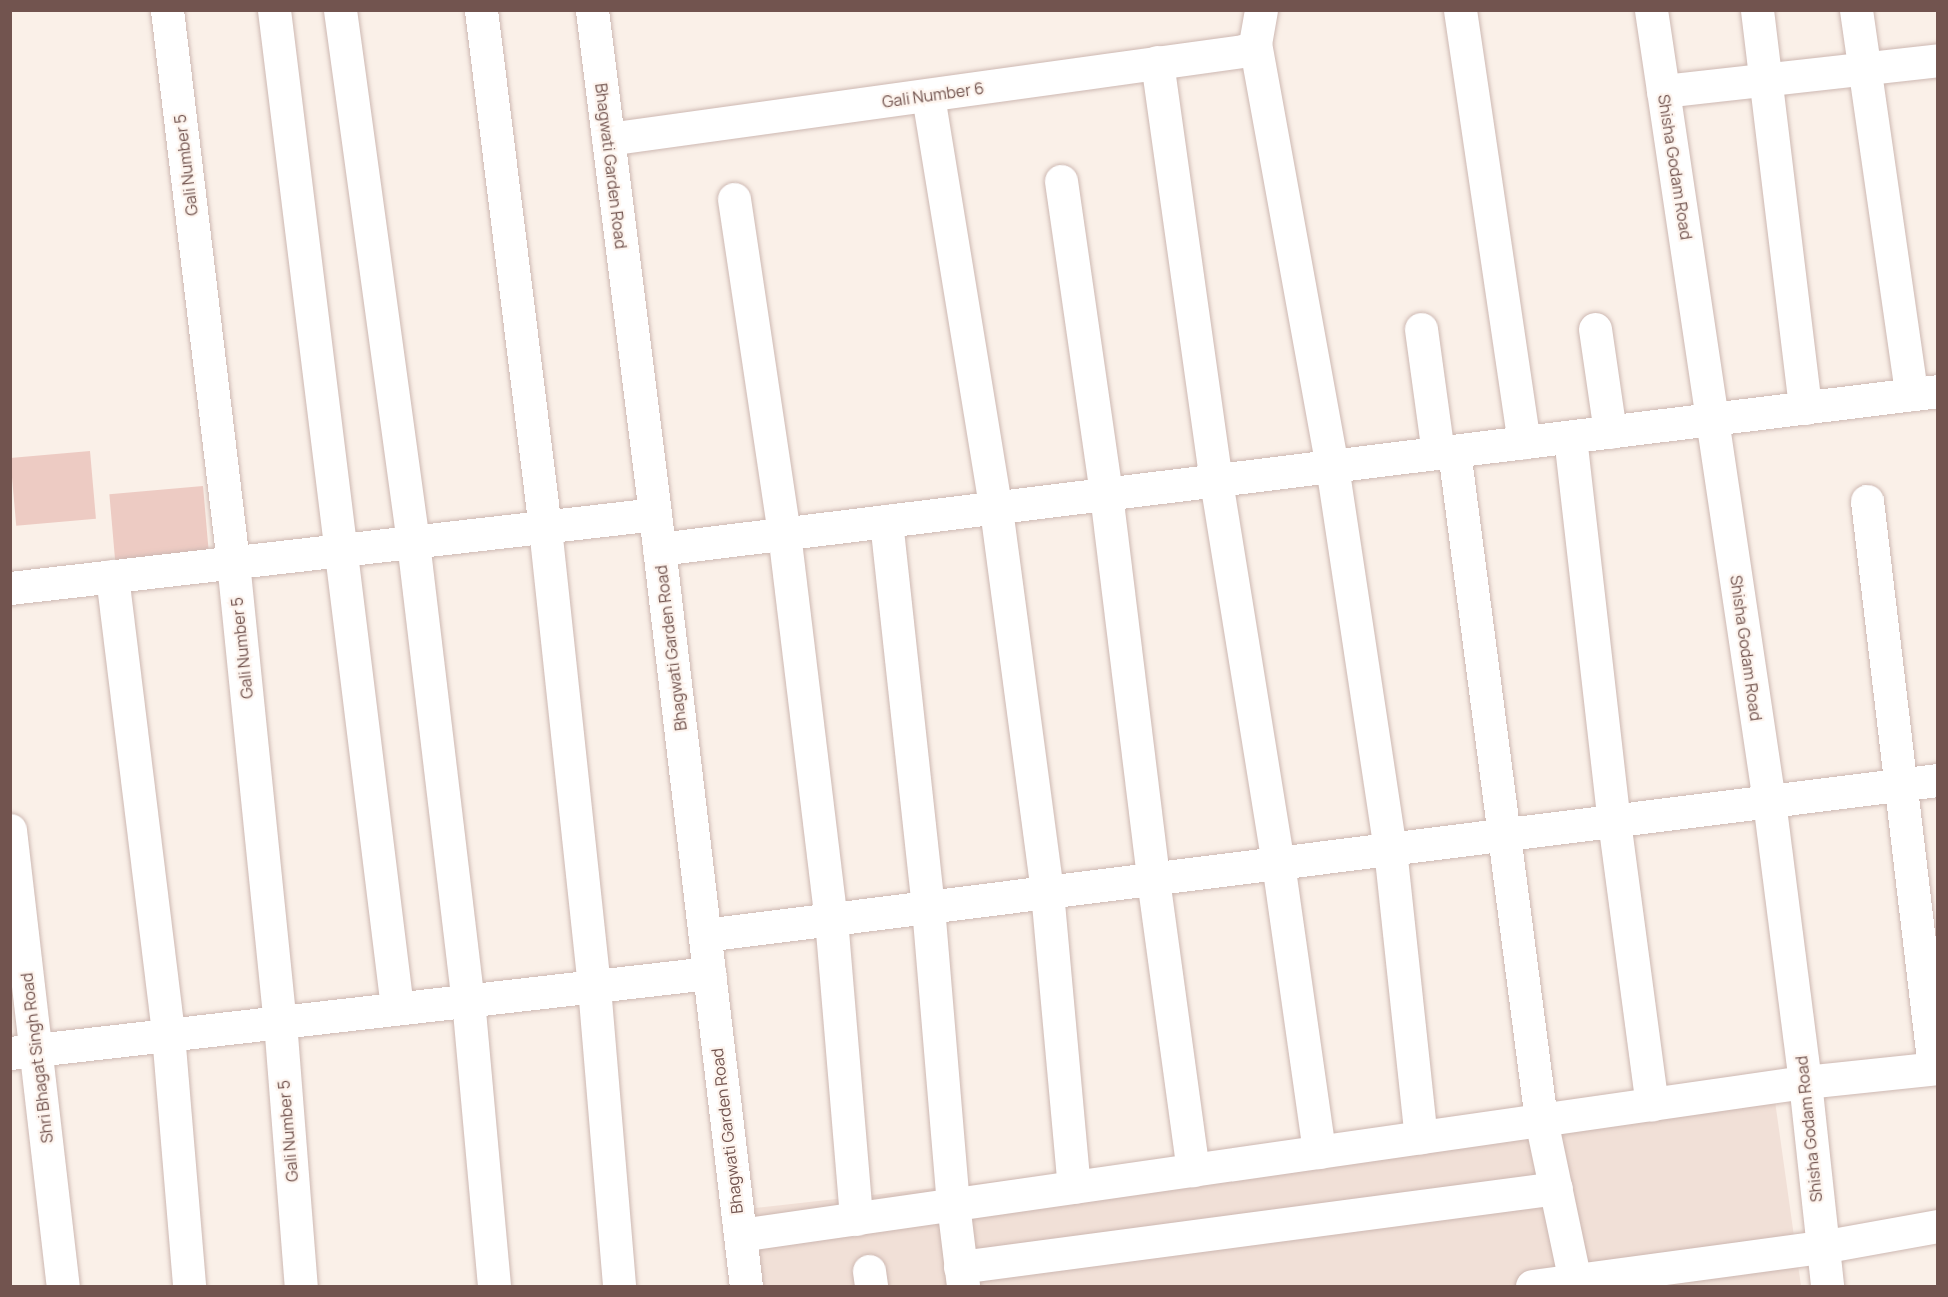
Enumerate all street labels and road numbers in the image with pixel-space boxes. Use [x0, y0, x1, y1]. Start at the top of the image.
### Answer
street label: Gali Number 6 [881, 78, 985, 112]
street label: Bhagwati Garden Road [591, 82, 631, 250]
street label: Shisha Godam Road [1654, 93, 1696, 241]
street label: Gali Number 5 [170, 113, 202, 217]
street label: Bhagwati Garden Road [651, 564, 691, 732]
street label: Shisha Godam Road [1726, 574, 1766, 722]
street label: Gali Number 5 [227, 596, 257, 700]
street label: Shri Bhagat Singh Road [17, 972, 57, 1144]
street label: Bhagwati Garden Road [707, 1047, 747, 1215]
street label: Shisha Godam Road [1792, 1055, 1826, 1203]
street label: Gali Number 5 [274, 1079, 302, 1183]

